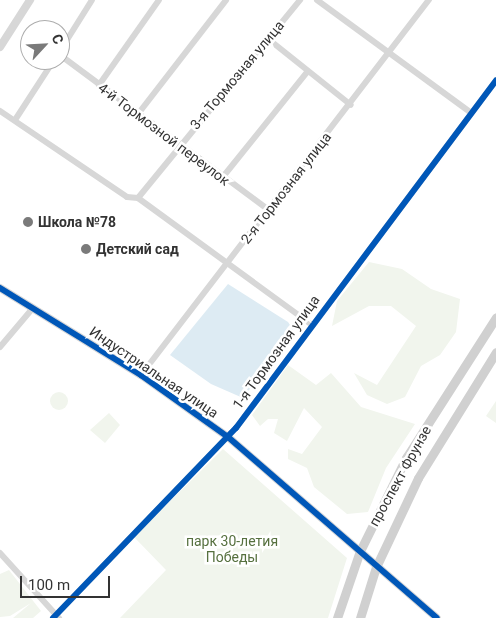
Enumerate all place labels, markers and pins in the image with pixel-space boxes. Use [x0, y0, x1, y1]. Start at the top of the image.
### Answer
place label: Школа №78 [38, 214, 116, 230]
marker: Школа №78 [22, 216, 34, 228]
place label: Детский сад [96, 241, 179, 257]
marker: Детский сад [80, 243, 92, 255]

